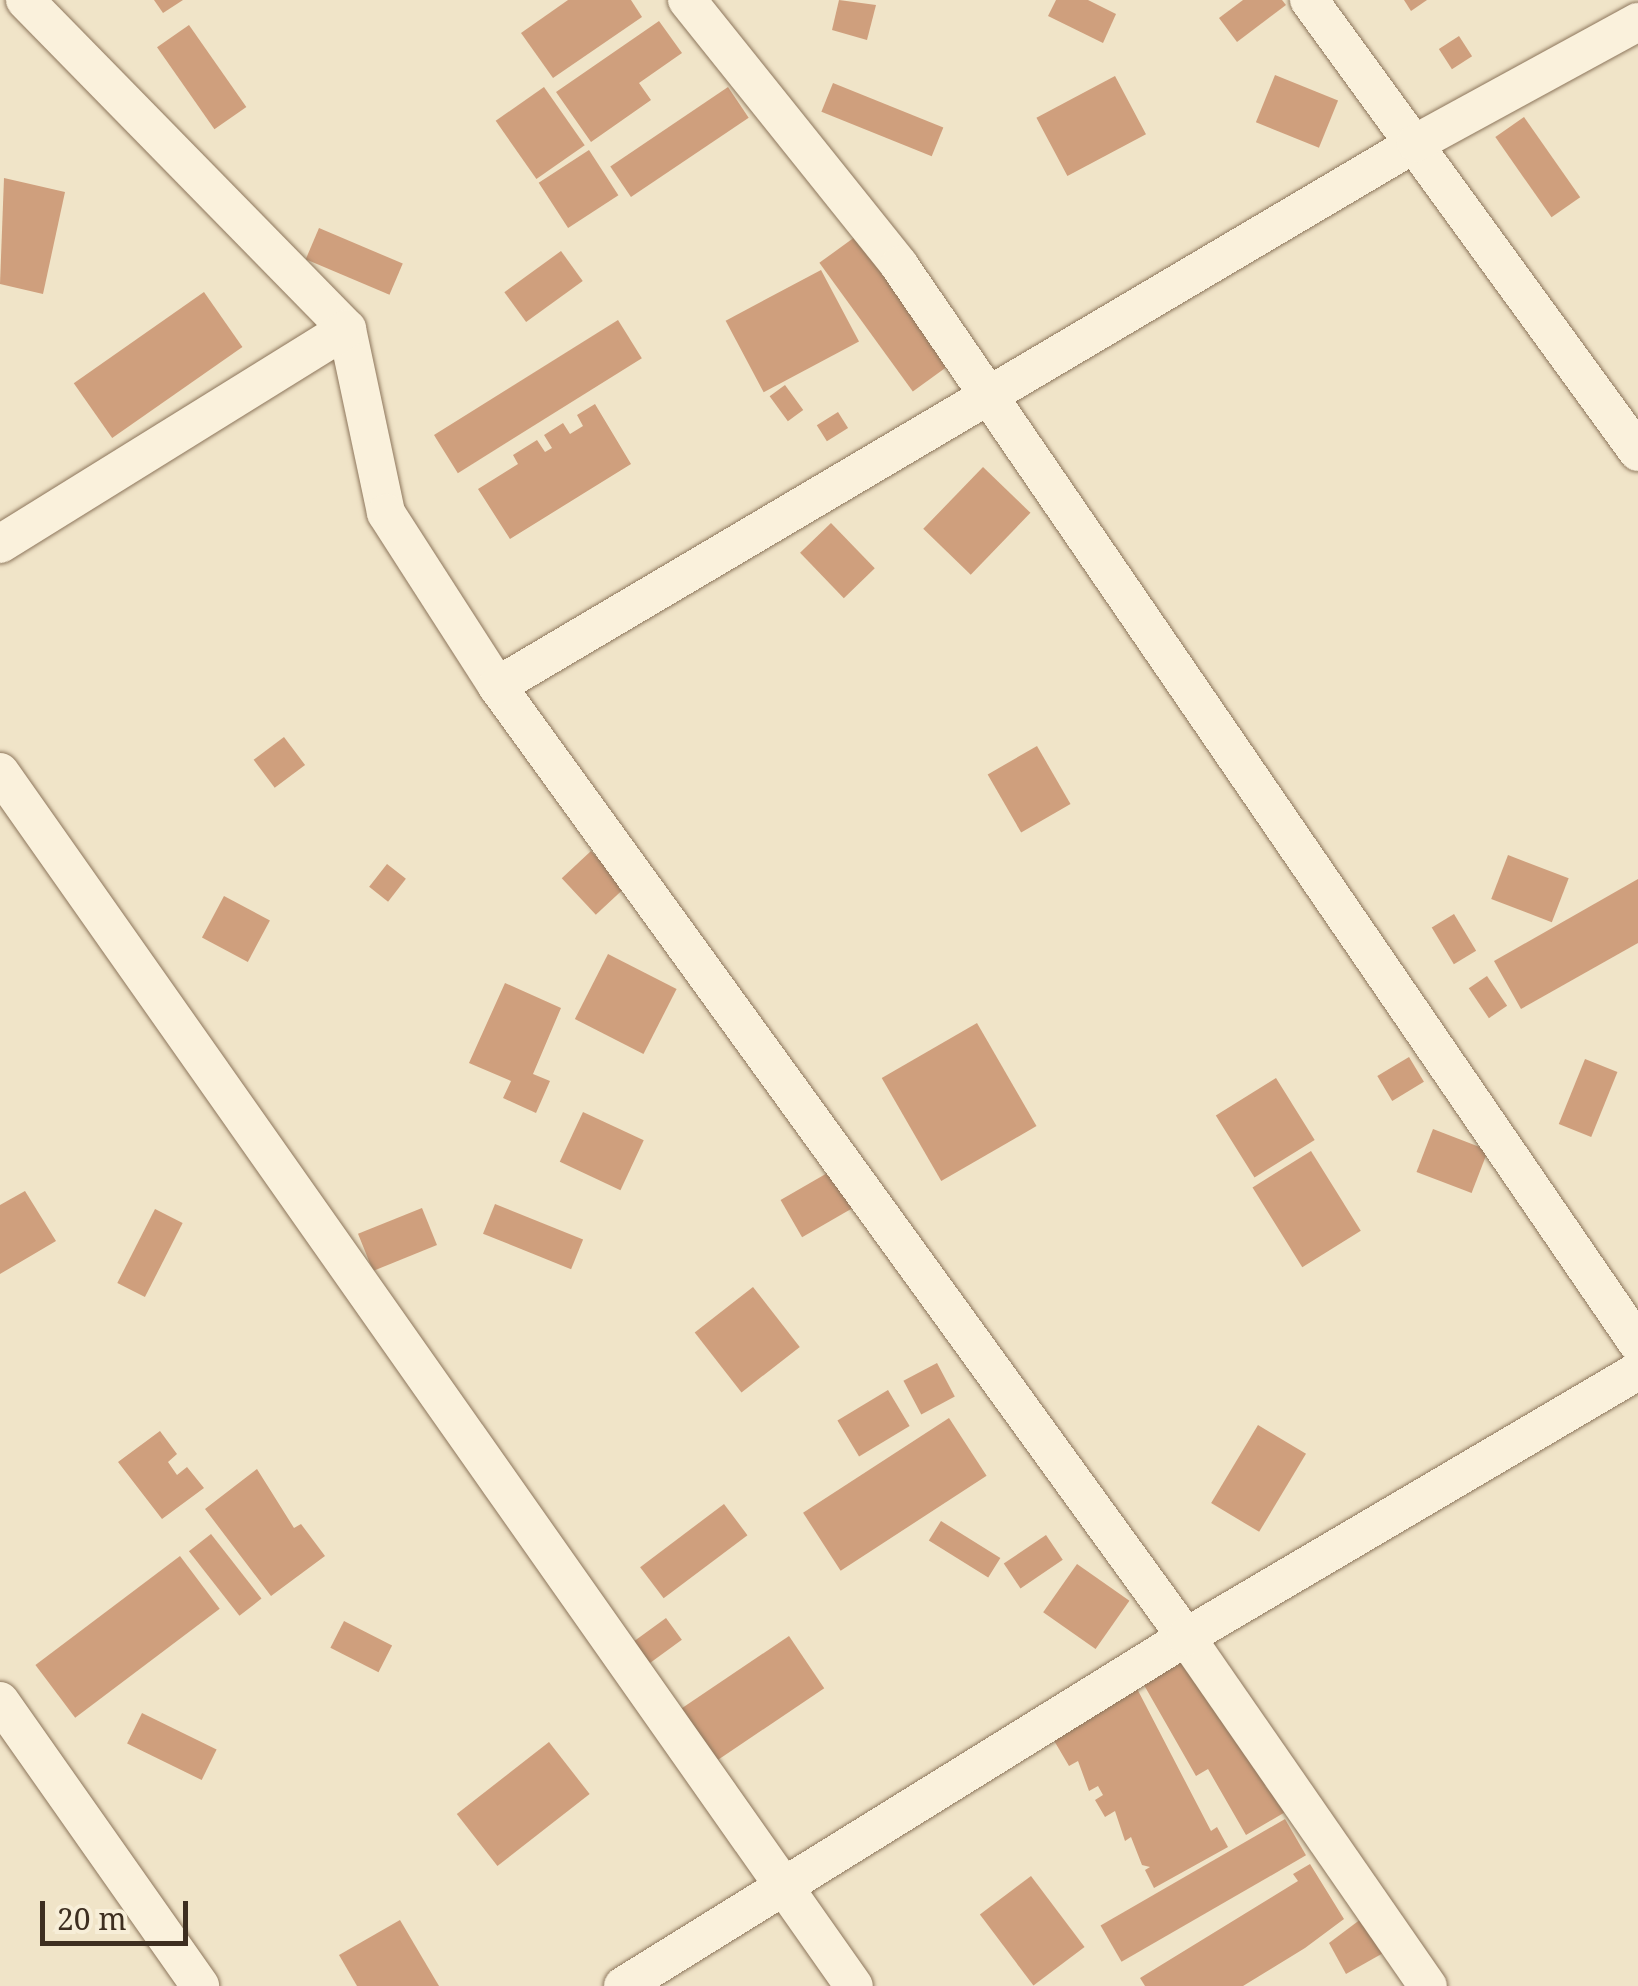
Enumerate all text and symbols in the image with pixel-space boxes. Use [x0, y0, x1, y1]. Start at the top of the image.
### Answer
scale bar [45, 1881, 192, 1943]
text: 20 m [57, 1898, 127, 1939]

